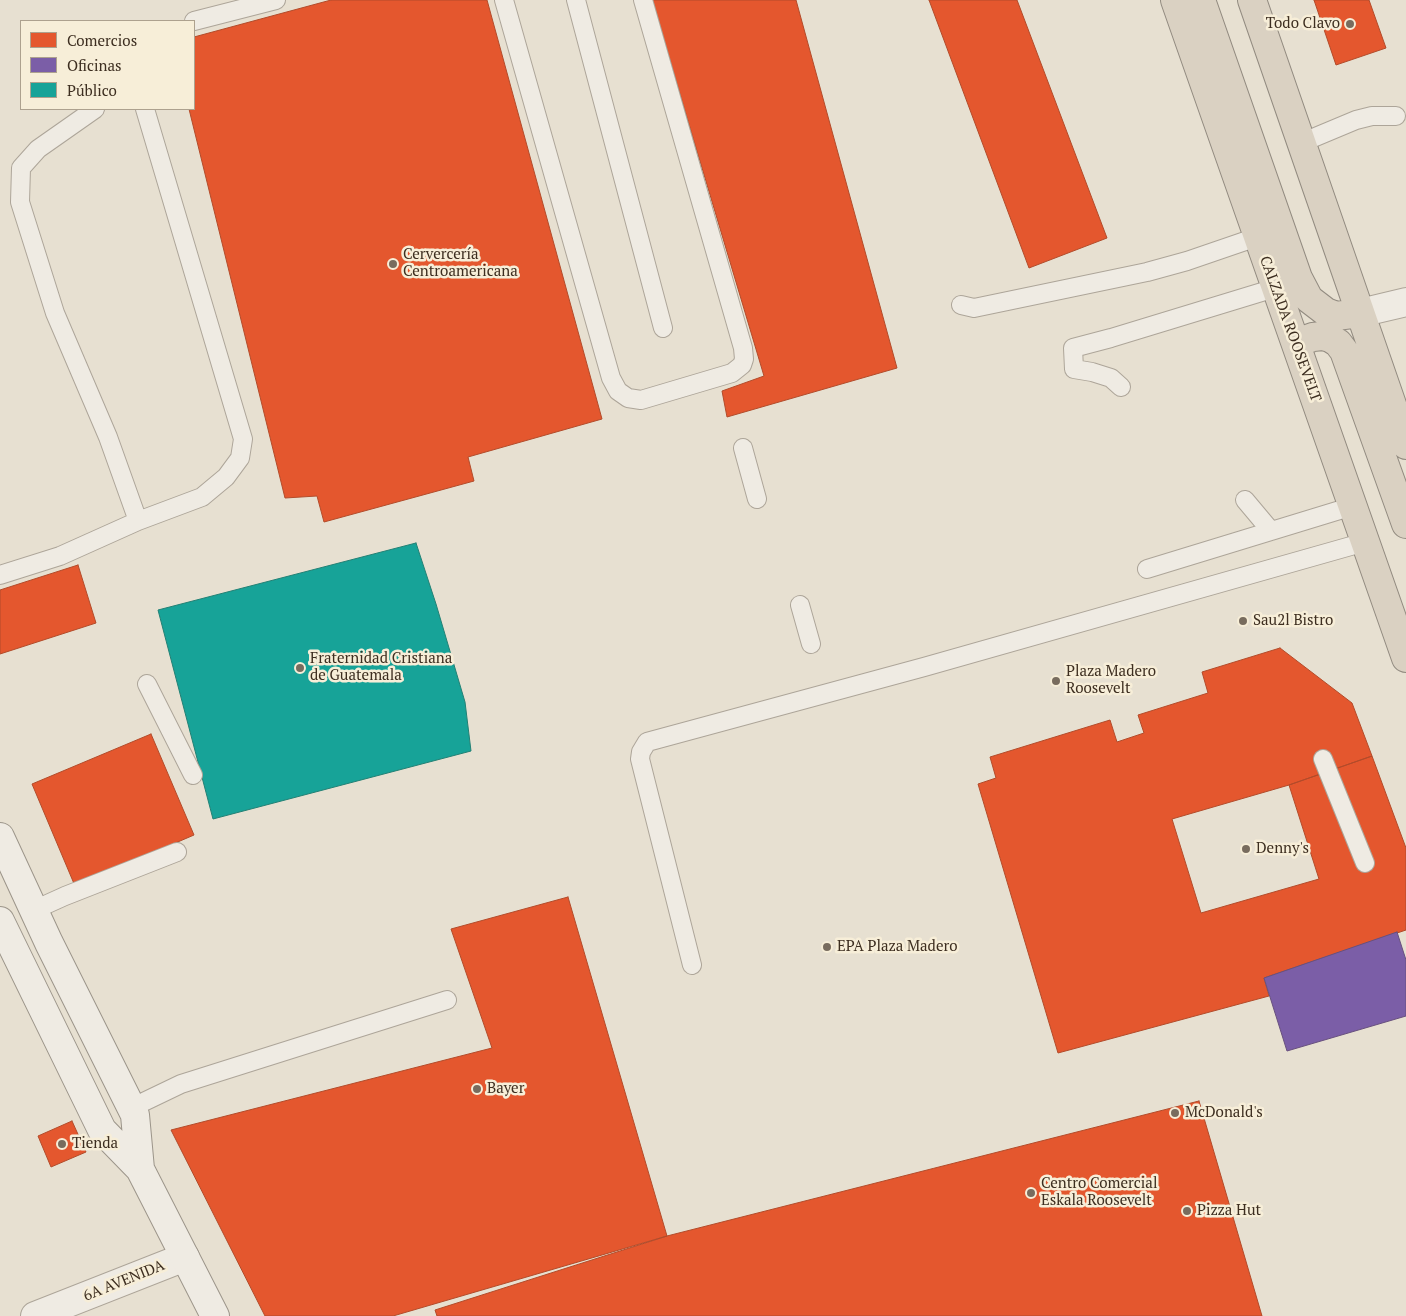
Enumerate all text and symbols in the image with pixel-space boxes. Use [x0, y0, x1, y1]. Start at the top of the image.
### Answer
place label: Todo Clavo [1266, 15, 1340, 33]
marker: Todo Clavo [1344, 18, 1356, 30]
legend [20, 20, 195, 110]
text: Comercios [67, 30, 137, 50]
text: Oficinas [67, 55, 122, 75]
text: Público [67, 80, 117, 100]
place label: Cervercería Centroamericana [403, 246, 518, 281]
street label: CALZADA ROOSEVELT [1255, 254, 1325, 404]
marker: Cervercería Centroamericana [387, 258, 399, 270]
place label: Sau2l Bistro [1253, 612, 1333, 630]
marker: Sau2l Bistro [1237, 615, 1249, 627]
place label: Fraternidad Cristiana de Guatemala [310, 650, 452, 685]
marker: Fraternidad Cristiana de Guatemala [294, 662, 306, 674]
place label: Plaza Madero Roosevelt [1066, 663, 1156, 698]
marker: Plaza Madero Roosevelt [1050, 675, 1062, 687]
place label: Denny's [1256, 840, 1309, 858]
marker: Denny's [1240, 843, 1252, 855]
place label: EPA Plaza Madero [837, 938, 958, 956]
marker: EPA Plaza Madero [821, 941, 833, 953]
place label: Bayer [487, 1080, 524, 1098]
marker: Bayer [471, 1083, 483, 1095]
place label: McDonald's [1185, 1104, 1263, 1122]
marker: McDonald's [1169, 1107, 1181, 1119]
place label: Tienda [72, 1135, 118, 1153]
marker: Tienda [56, 1138, 68, 1150]
place label: Centro Comercial Eskala Roosevelt [1041, 1175, 1157, 1210]
marker: Centro Comercial Eskala Roosevelt [1025, 1187, 1037, 1199]
place label: Pizza Hut [1197, 1202, 1261, 1220]
marker: Pizza Hut [1181, 1205, 1193, 1217]
street label: 6A AVENIDA [81, 1257, 167, 1305]

